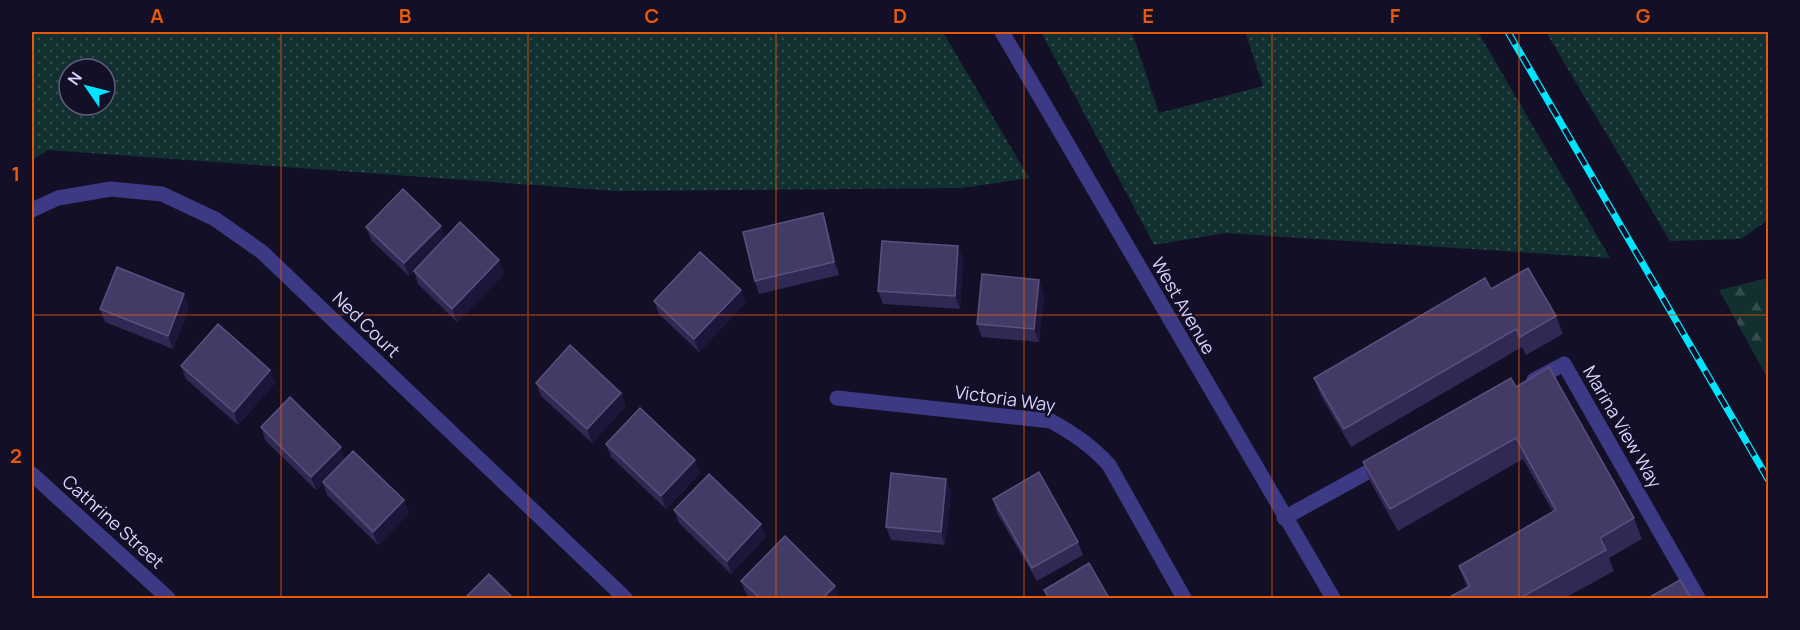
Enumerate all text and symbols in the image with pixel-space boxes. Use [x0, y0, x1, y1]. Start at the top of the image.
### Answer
text: A [150, 2, 164, 29]
text: B [399, 2, 412, 29]
text: C [645, 2, 659, 29]
text: D [893, 2, 907, 29]
text: E [1142, 2, 1154, 29]
text: F [1390, 2, 1401, 29]
text: G [1636, 2, 1651, 29]
north arrow [57, 57, 117, 117]
text: N [62, 67, 87, 89]
text: 1 [12, 160, 20, 187]
street label: West Avenue [1146, 253, 1221, 358]
street label: Ned Court [328, 286, 406, 362]
street label: Marina View Way [1578, 361, 1668, 492]
street label: Victoria Way [953, 379, 1058, 417]
text: 2 [10, 442, 22, 469]
street label: Cathrine Street [58, 469, 170, 573]

